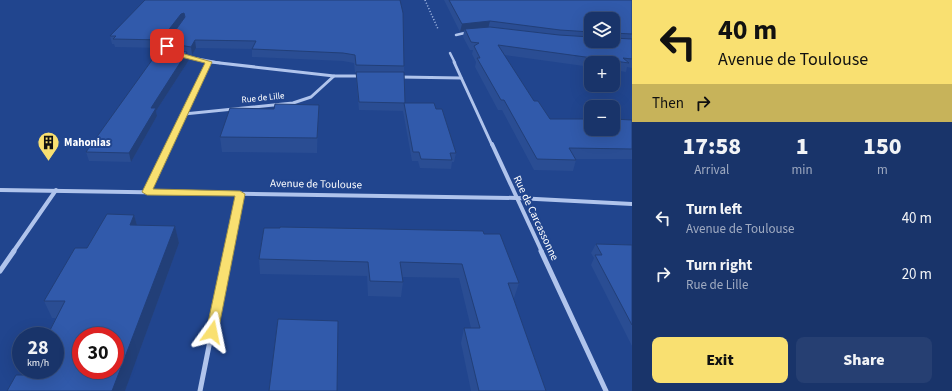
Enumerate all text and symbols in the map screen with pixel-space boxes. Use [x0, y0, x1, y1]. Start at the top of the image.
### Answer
text: 40 m [718, 10, 777, 50]
map controls [584, 12, 620, 136]
button: layers [584, 12, 620, 48]
icon: left [652, 16, 704, 68]
pin [150, 29, 184, 63]
icon: arrive [156, 35, 178, 57]
text: Avenue de Toulouse [718, 47, 868, 72]
button: + [584, 56, 620, 92]
street label: Rue de Lille [241, 89, 286, 107]
icon: right [692, 92, 714, 114]
text: Then [652, 93, 684, 114]
button: − [584, 100, 620, 136]
building icon: Mahonias [36, 129, 62, 162]
text: 17:58 [682, 129, 741, 164]
text: 1 [796, 129, 809, 164]
text: 150 [863, 129, 902, 164]
place label: Mahonias [64, 135, 111, 150]
text: Arrival [694, 161, 729, 179]
text: min [792, 161, 813, 179]
text: m [877, 161, 888, 179]
street label: Rue de Carcassonne [510, 173, 563, 263]
street label: Avenue de Toulouse [270, 176, 363, 192]
text: Turn left [686, 199, 742, 220]
icon: left [652, 207, 674, 229]
text: 40 m [902, 208, 932, 229]
text: Avenue de Toulouse [686, 220, 794, 238]
text: Turn right [686, 255, 752, 276]
icon: right [652, 263, 674, 285]
text: 20 m [902, 264, 932, 285]
text: Rue de Lille [686, 276, 748, 294]
position arrow [191, 311, 233, 353]
speed limit sign: 30 [72, 327, 124, 379]
text: 28 [27, 334, 49, 362]
button: Exit [652, 337, 788, 383]
button: Share [796, 337, 932, 383]
text: km/h [27, 356, 49, 370]

